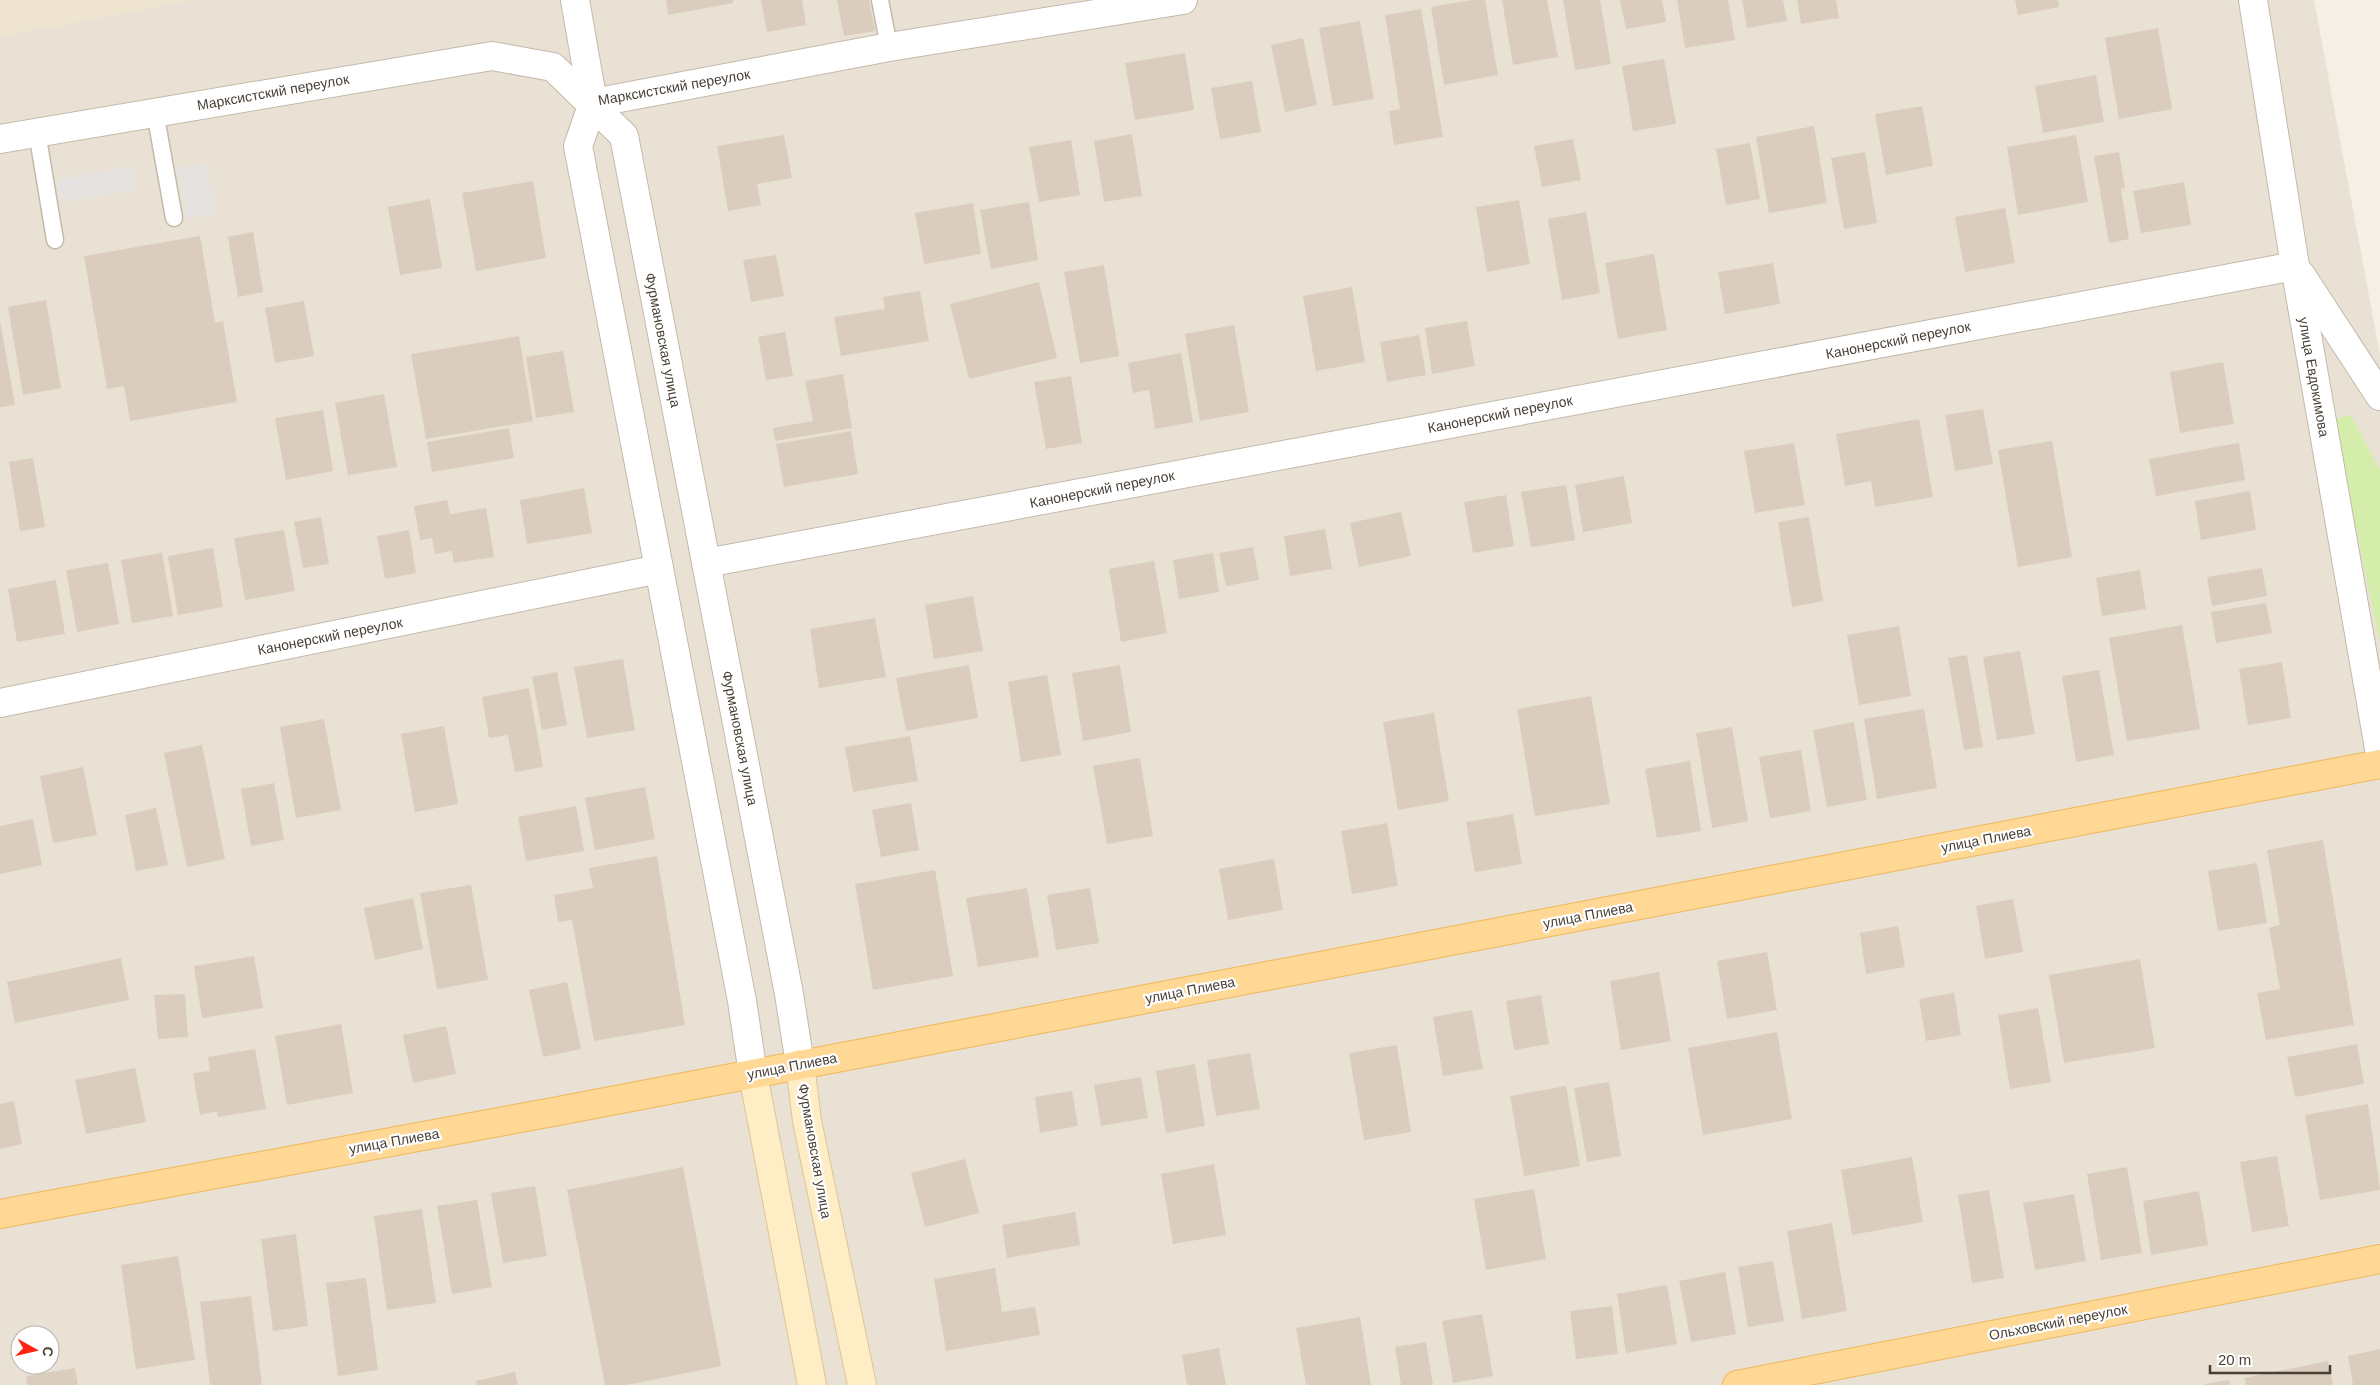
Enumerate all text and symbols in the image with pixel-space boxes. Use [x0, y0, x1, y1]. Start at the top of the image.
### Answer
street label: Марксистский переулок [597, 66, 752, 108]
street label: Марксистский переулок [196, 71, 351, 113]
street label: Фурмановская улица [642, 271, 684, 409]
street label: улица Евдокимова [2296, 316, 2332, 438]
street label: Канонерский переулок [1824, 318, 1973, 362]
street label: Канонерский переулок [1426, 392, 1575, 436]
street label: Канонерский переулок [1028, 467, 1177, 511]
street label: Канонерский переулок [256, 614, 405, 658]
street label: Фурмановская улица [719, 669, 761, 807]
street label: улица Плиева [1940, 822, 2033, 856]
street label: улица Плиева [1542, 898, 1635, 932]
street label: улица Плиева [1144, 973, 1237, 1007]
street label: улица Плиева [746, 1049, 839, 1083]
street label: Фурмановская улица [795, 1082, 835, 1220]
street label: улица Плиева [348, 1125, 441, 1157]
street label: Ольховский переулок [1988, 1301, 2129, 1343]
north arrow [10, 1325, 60, 1375]
scale bar [2210, 1342, 2330, 1374]
text: С [39, 1346, 57, 1358]
text: 20 m [2218, 1351, 2251, 1368]

